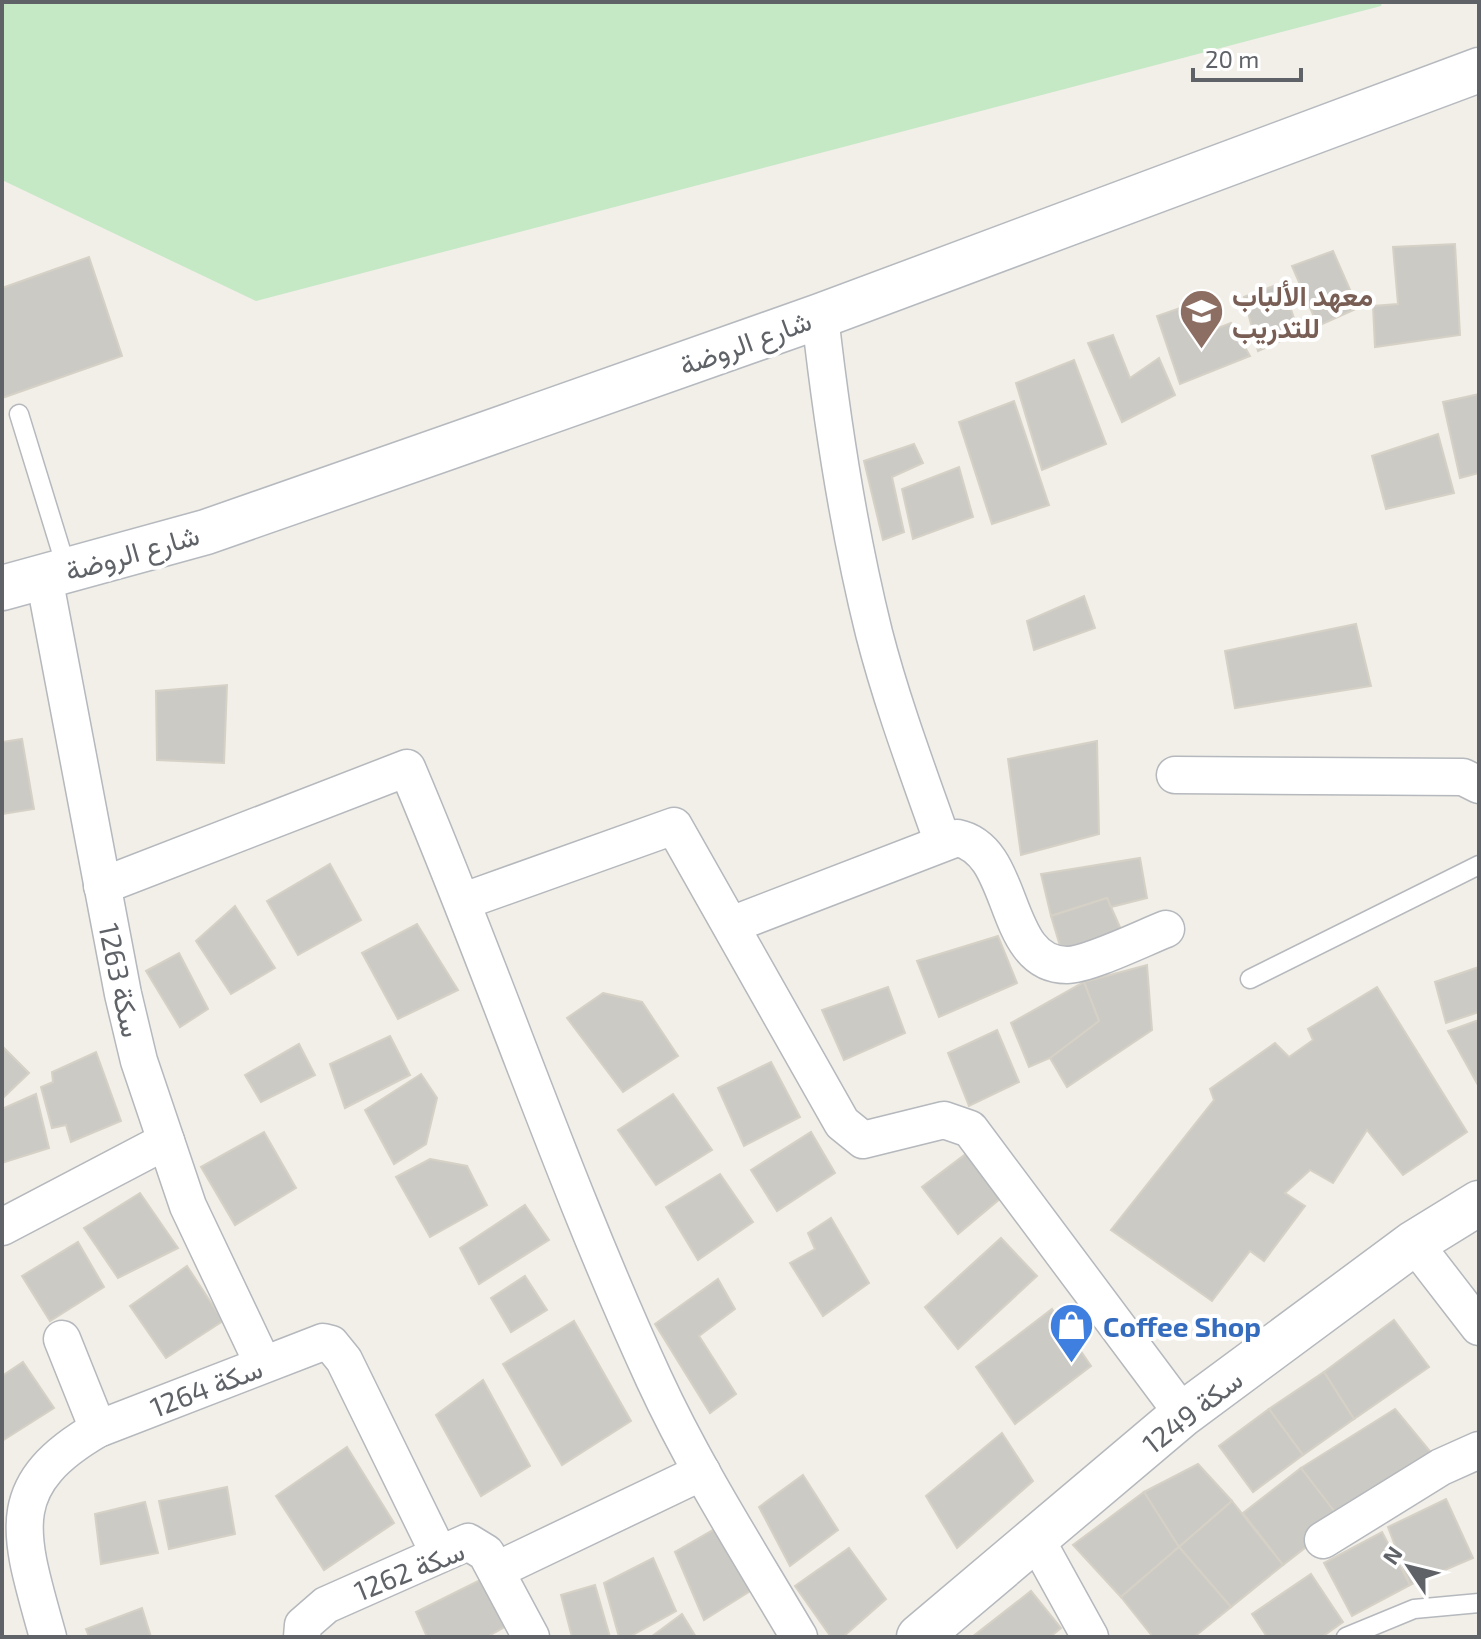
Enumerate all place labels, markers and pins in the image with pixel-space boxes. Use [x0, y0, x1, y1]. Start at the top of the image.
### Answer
place label: معهد الألباب للتدريب [1232, 278, 1373, 346]
school or university icon: معهد الألباب للتدريب [1177, 287, 1225, 350]
shop icon: Coffee Shop [1048, 1302, 1096, 1365]
place label: Coffee Shop [1103, 1309, 1261, 1343]

